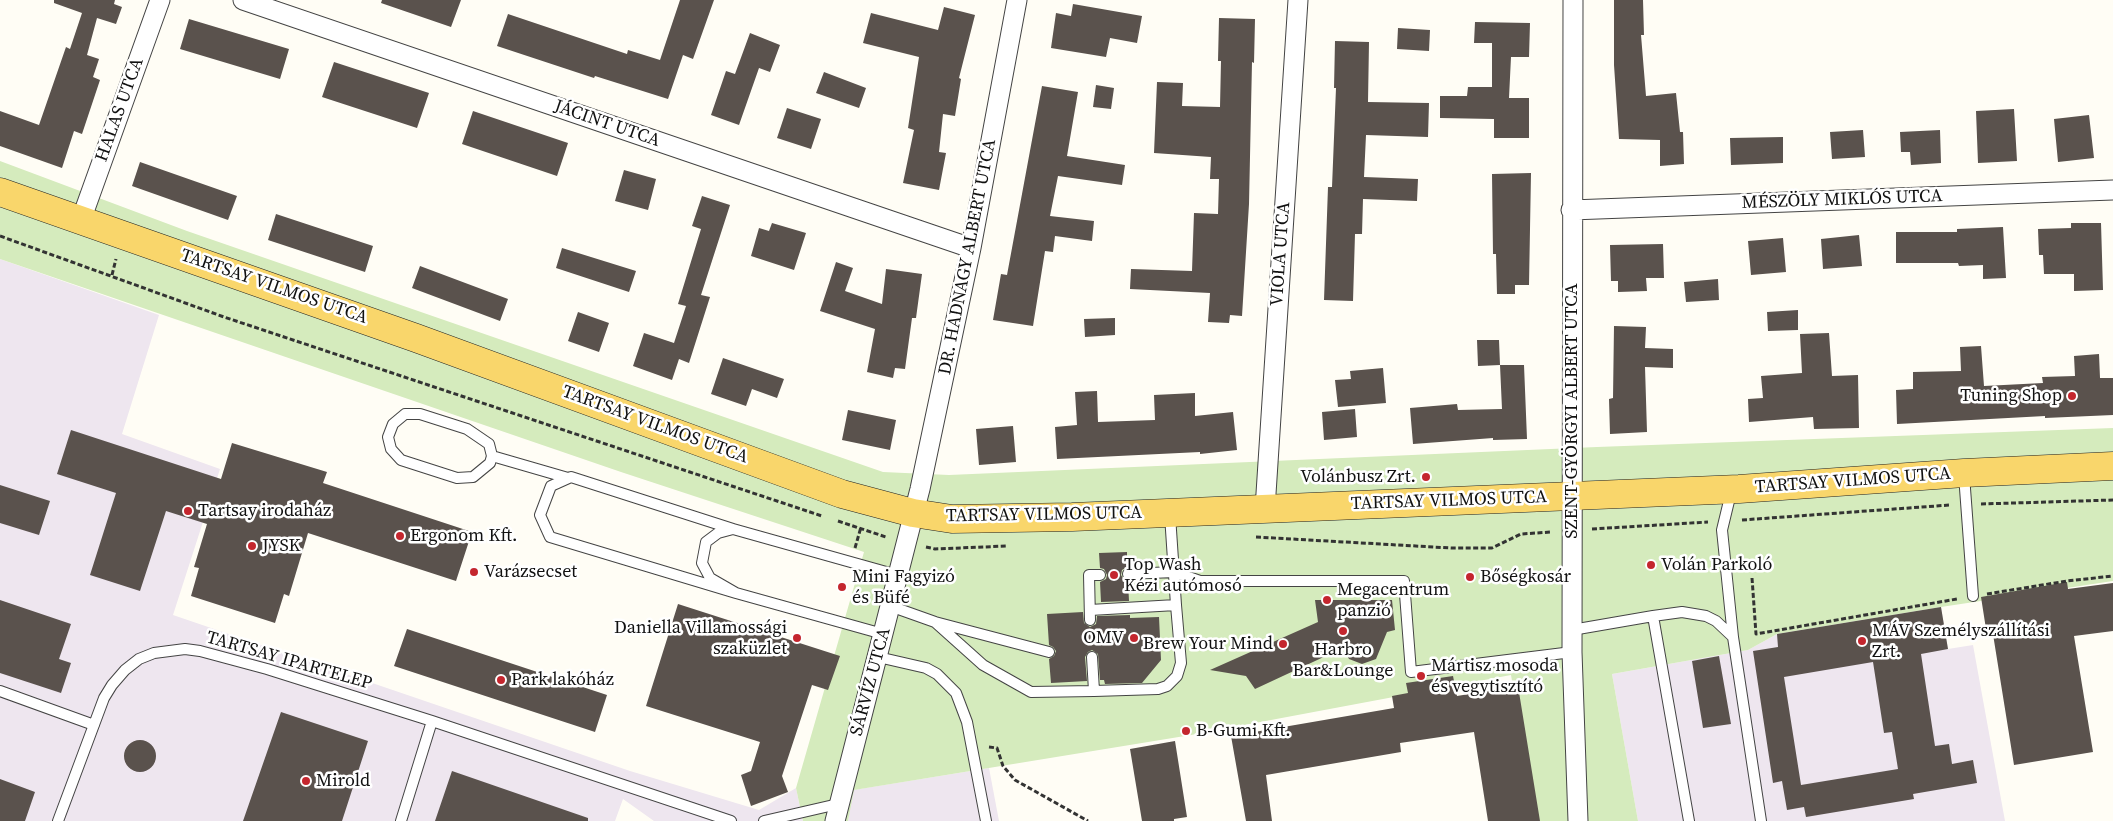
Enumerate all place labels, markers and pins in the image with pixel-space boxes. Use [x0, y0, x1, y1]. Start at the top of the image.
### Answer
place label: Tuning Shop [1960, 385, 2062, 407]
marker: Tuning Shop [2066, 390, 2078, 402]
place label: Volánbusz Zrt. [1300, 466, 1416, 488]
marker: Volánbusz Zrt. [1420, 471, 1432, 483]
place label: Tartsay irodaház [198, 500, 331, 522]
marker: Tartsay irodaház [182, 505, 194, 517]
place label: Ergonom Kft. [410, 525, 518, 547]
marker: Ergonom Kft. [394, 530, 406, 542]
place label: JYSK [262, 535, 300, 557]
marker: JYSK [246, 540, 258, 552]
place label: Top Wash Kézi autómosó [1124, 554, 1242, 596]
place label: Volán Parkoló [1661, 554, 1772, 576]
marker: Volán Parkoló [1645, 559, 1657, 571]
place label: Varázsecset [484, 561, 577, 583]
marker: Varázsecset [468, 566, 480, 578]
place label: Mini Fagyizó és Büfé [852, 566, 955, 608]
place label: Bőségkosár [1480, 566, 1571, 588]
marker: Top Wash Kézi autómosó [1108, 569, 1120, 581]
marker: Bőségkosár [1464, 571, 1476, 583]
place label: Megacentrum panzió [1337, 579, 1449, 622]
marker: Mini Fagyizó és Büfé [836, 581, 848, 593]
marker: Megacentrum panzió [1321, 594, 1333, 606]
place label: Daniella Villamossági szaküzlet [614, 617, 787, 660]
place label: MÁV Személyszállítási Zrt. [1872, 620, 2050, 662]
marker: Harbro Bar&Lounge [1337, 625, 1349, 637]
place label: OMV [1083, 627, 1124, 649]
marker: Daniella Villamossági szaküzlet [791, 632, 803, 644]
marker: OMV [1128, 632, 1140, 644]
place label: Brew Your Mind [1143, 633, 1273, 655]
marker: MÁV Személyszállítási Zrt. [1856, 635, 1868, 647]
marker: Brew Your Mind [1277, 638, 1289, 650]
place label: Harbro Bar&Lounge [1293, 639, 1393, 682]
place label: Mártisz mosoda és vegytisztító [1431, 655, 1558, 698]
place label: Park lakóház [511, 669, 614, 691]
marker: Mártisz mosoda és vegytisztító [1415, 670, 1427, 682]
marker: Park lakóház [495, 674, 507, 686]
place label: B-Gumi Kft. [1196, 720, 1291, 742]
marker: B-Gumi Kft. [1180, 725, 1192, 737]
place label: Mirold [316, 770, 370, 792]
marker: Mirold [300, 775, 312, 787]

